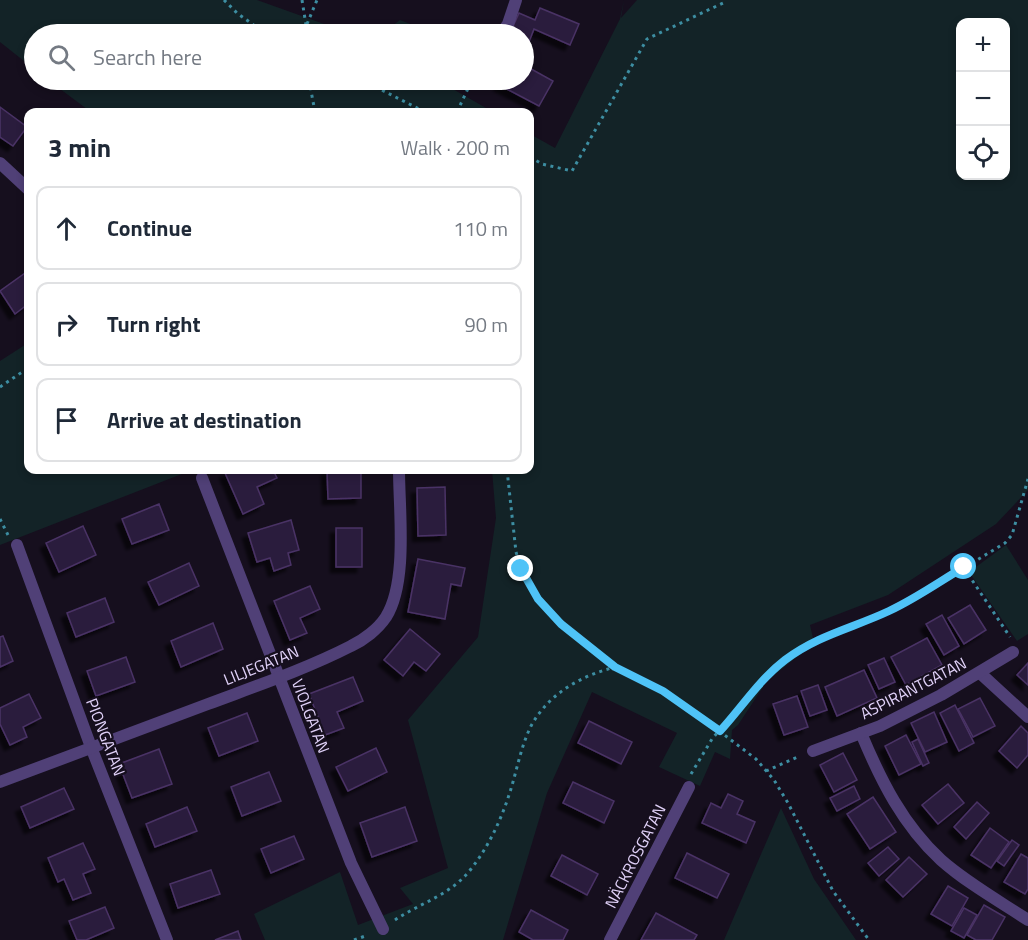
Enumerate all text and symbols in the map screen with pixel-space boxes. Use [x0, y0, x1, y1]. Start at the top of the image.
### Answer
map controls [956, 18, 1010, 180]
button: + [956, 18, 1010, 72]
search box [24, 24, 534, 90]
text: Search here [93, 40, 202, 74]
icon: search [45, 41, 78, 74]
button: − [956, 72, 1010, 126]
button: locate [956, 126, 1010, 180]
text: 3 min [48, 128, 111, 167]
text: Walk · 200 m [401, 132, 510, 163]
text: Continue [107, 211, 192, 245]
icon: ahead [50, 212, 83, 245]
text: 110 m [453, 213, 508, 244]
text: Turn right [107, 307, 201, 341]
icon: right [50, 308, 83, 341]
text: 90 m [464, 309, 508, 340]
text: Arrive at destination [107, 403, 302, 437]
icon: arrive [50, 404, 83, 437]
route start [950, 553, 976, 579]
route end [507, 555, 533, 581]
street label: LILJEGATAN [220, 639, 302, 691]
street label: ASPIRANTGATAN [856, 651, 970, 725]
street label: VIOLGATAN [286, 675, 336, 757]
street label: PIONGATAN [80, 695, 132, 779]
street label: NÄCKROSGATAN [598, 800, 672, 912]

